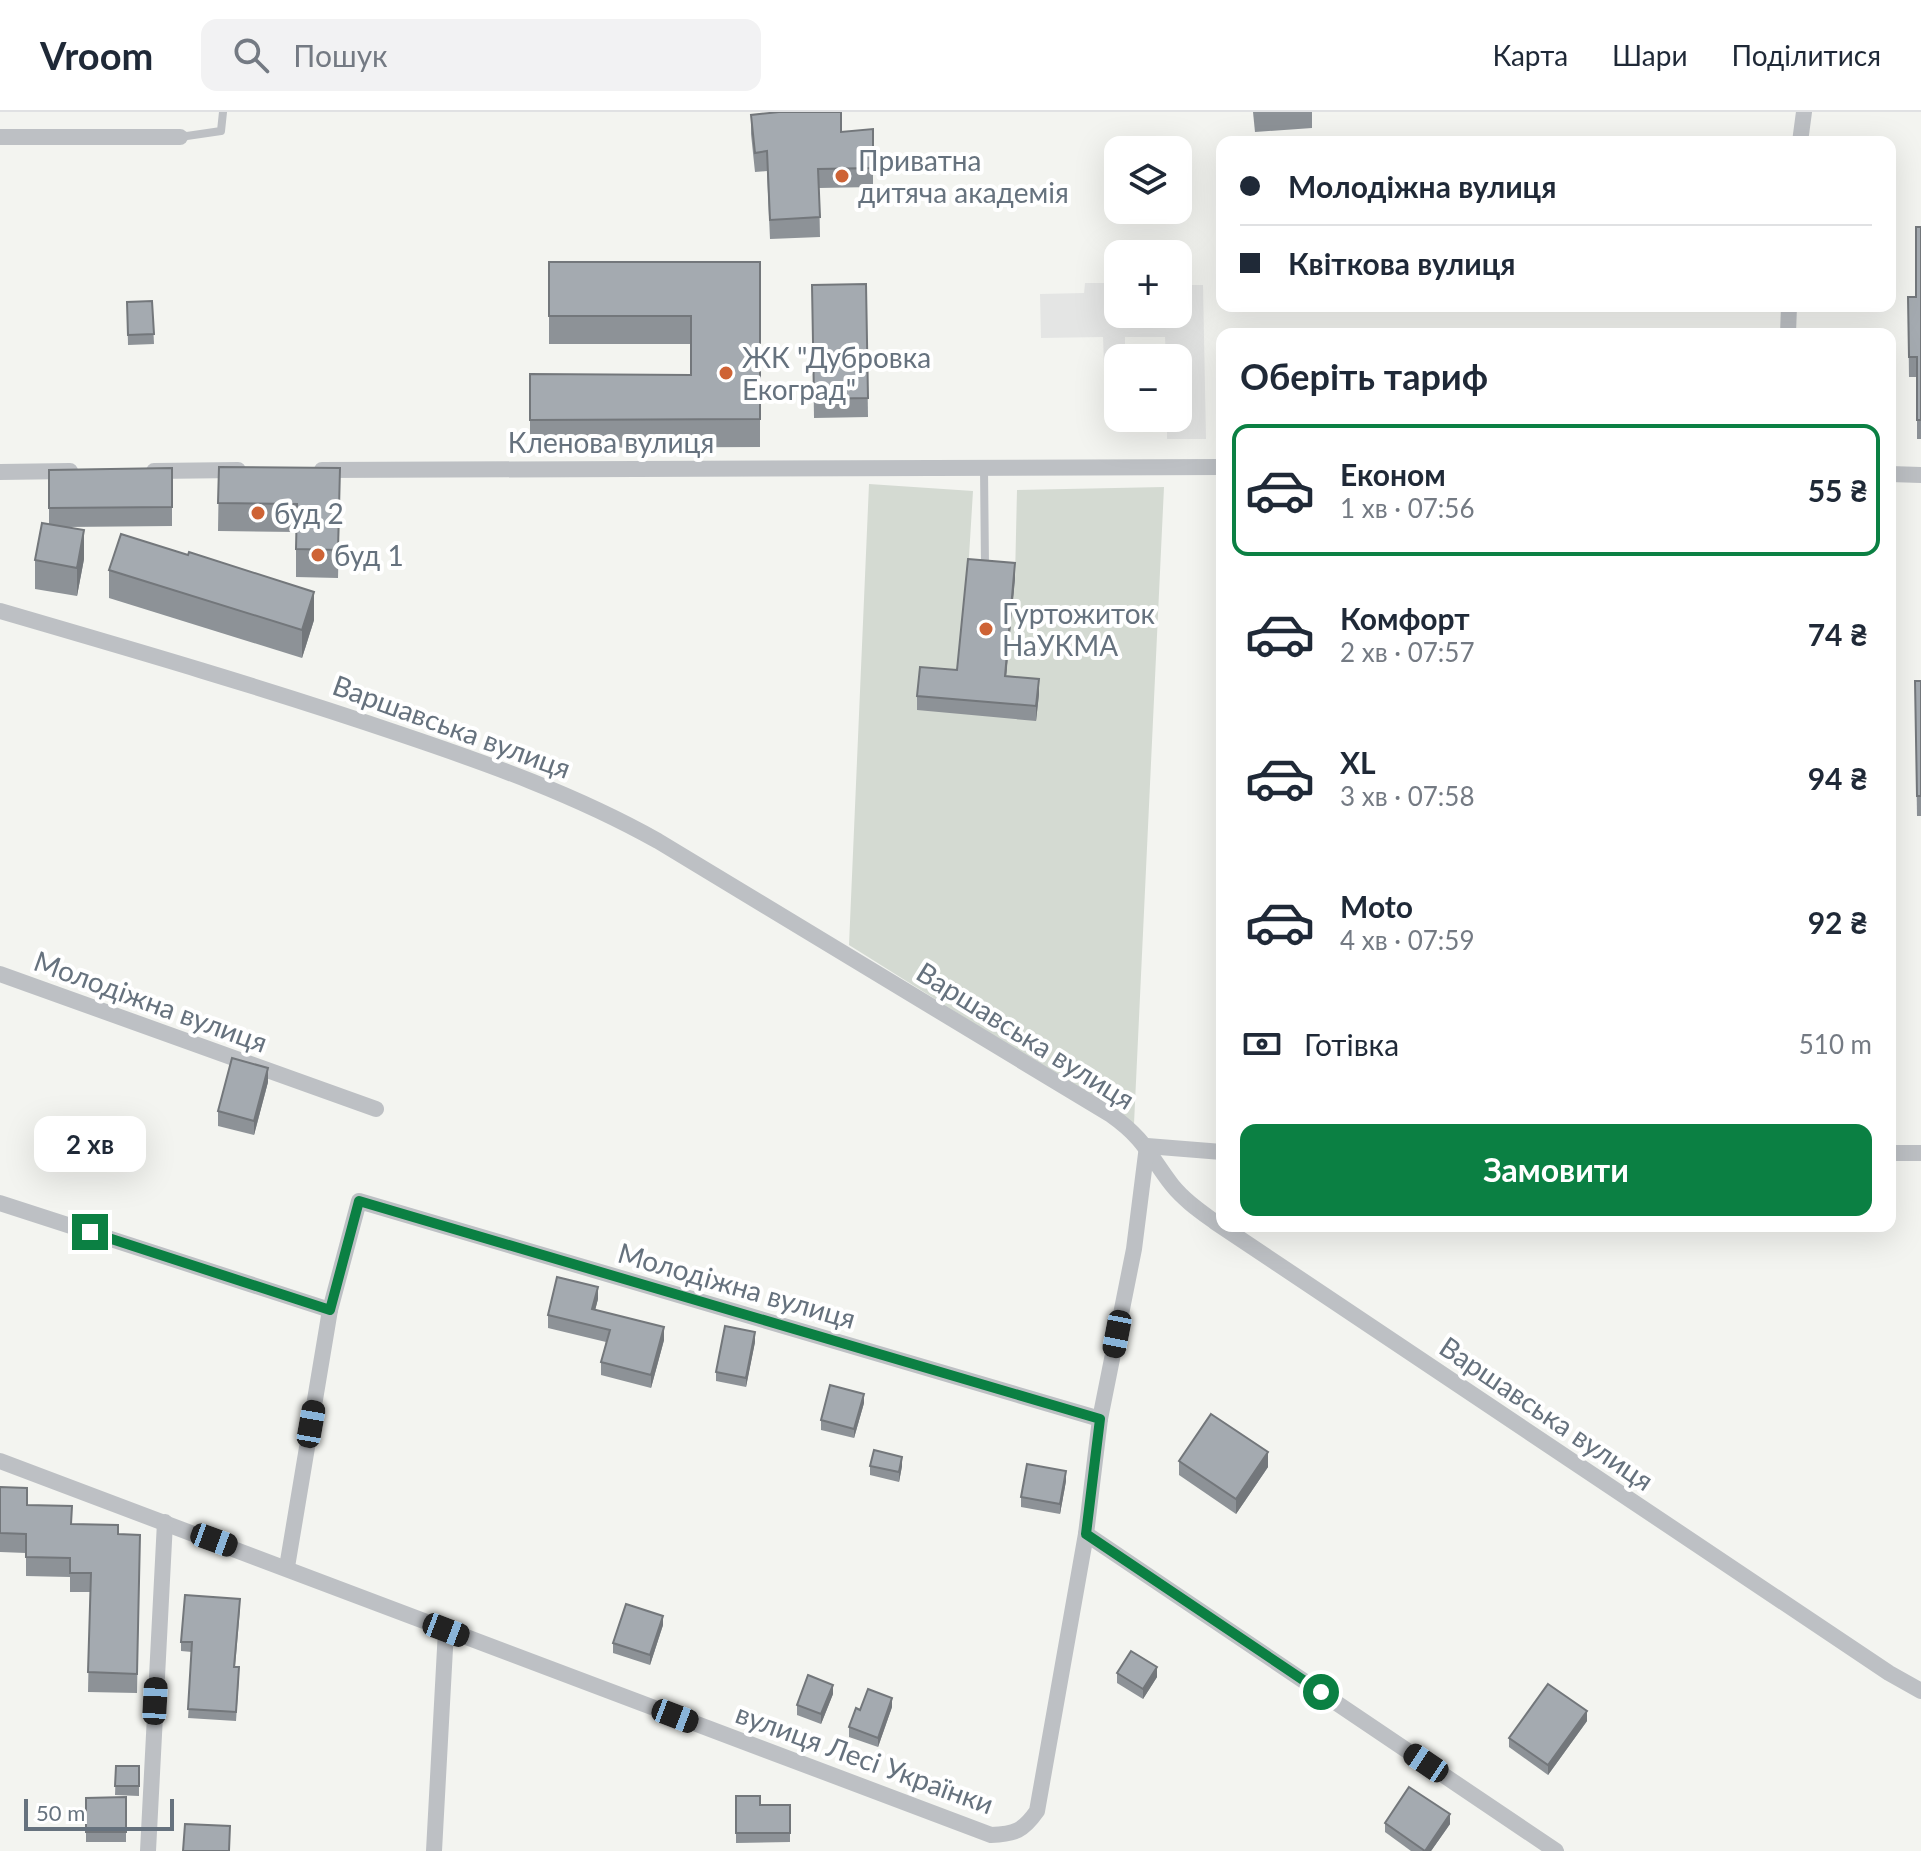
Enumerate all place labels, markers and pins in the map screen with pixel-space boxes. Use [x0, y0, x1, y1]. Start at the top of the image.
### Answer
place label: Приватна дитяча академiя [858, 143, 1069, 209]
marker: Приватна дитяча академiя [833, 167, 851, 185]
place label: ЖК "Дубровка Екоград" [742, 340, 931, 406]
marker: ЖК "Дубровка Екоград" [717, 364, 735, 382]
place label: буд 2 [274, 496, 344, 530]
marker: буд 2 [249, 504, 267, 522]
place label: буд 1 [334, 538, 404, 572]
marker: буд 1 [309, 546, 327, 564]
place label: Гуртожиток НаУКМА [1002, 596, 1156, 662]
marker: Гуртожиток НаУКМА [977, 620, 995, 638]

